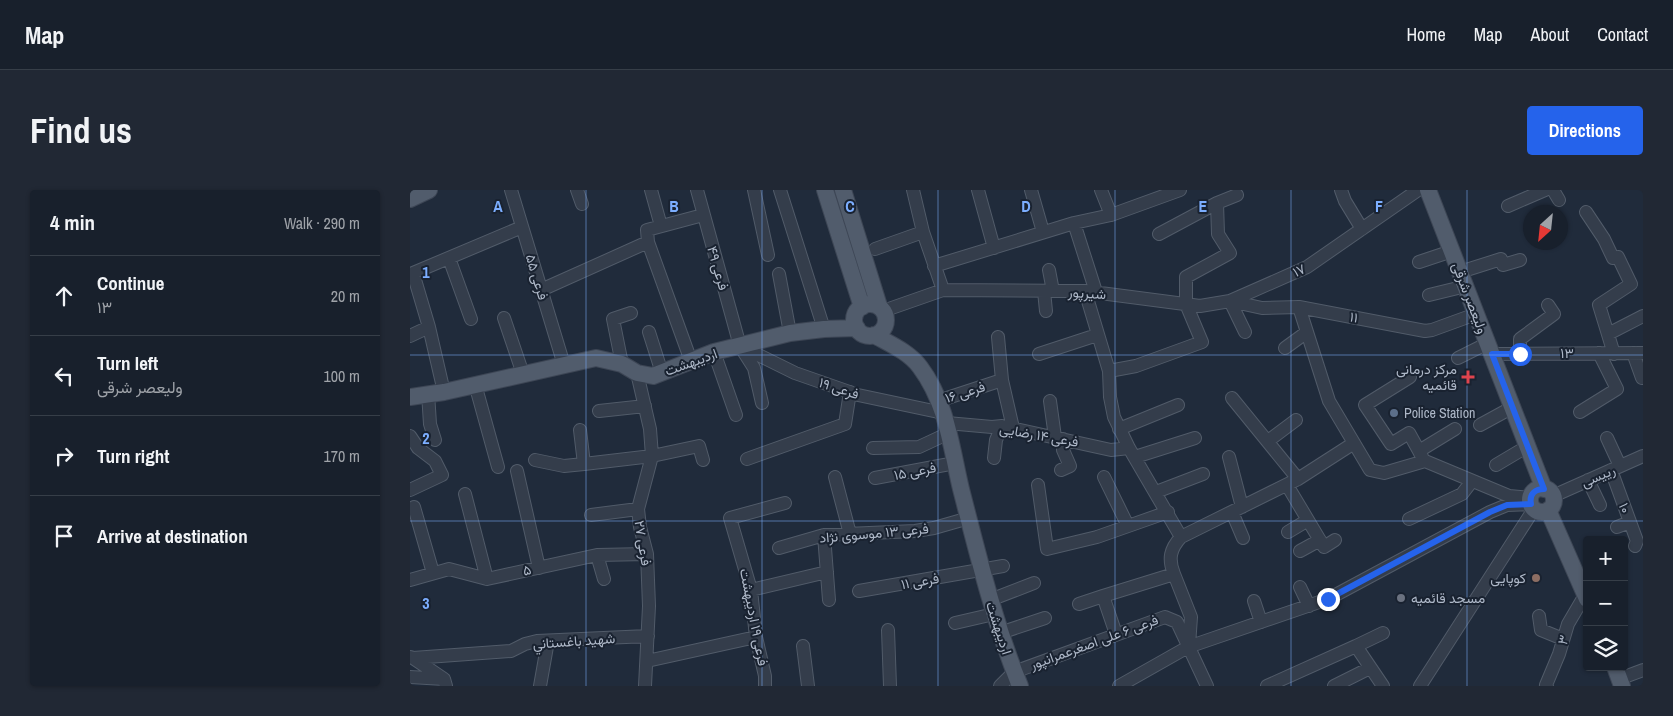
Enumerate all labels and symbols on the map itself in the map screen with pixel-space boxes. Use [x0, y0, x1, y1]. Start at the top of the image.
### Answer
text: A [493, 195, 503, 217]
text: B [669, 195, 679, 217]
text: C [845, 195, 855, 217]
text: D [1021, 195, 1031, 217]
text: E [1199, 195, 1208, 217]
text: F [1375, 195, 1383, 217]
north arrow [1523, 205, 1568, 250]
street label: فرعی ۴۹ [703, 244, 733, 292]
street label: فرعی ۵۵ [522, 252, 552, 302]
street label: ۱۷ [1290, 259, 1308, 281]
street label: ولیعصر شرقی [1448, 260, 1492, 336]
text: 1 [422, 261, 430, 283]
street label: شیرپور [1066, 283, 1107, 304]
street label: ۱۱ [1348, 307, 1360, 327]
route start [1509, 343, 1532, 366]
street label: اردیبهشت [662, 344, 720, 380]
street label: ۱۳ [1560, 344, 1574, 362]
place label: مرکز درمانی قائمیه [1396, 360, 1457, 394]
marker: مرکز درمانی قائمیه [1461, 370, 1475, 384]
street label: فرعی ۱۹ [817, 373, 861, 403]
street label: فرعی ۱۶ [943, 377, 987, 407]
place label: Police Station [1404, 404, 1475, 422]
marker: Police Station [1388, 407, 1400, 419]
street label: فرعی ۱۴ رضایی [998, 419, 1080, 451]
text: 2 [422, 427, 430, 449]
street label: فرعی ۱۵ [892, 458, 938, 484]
street label: رییسی [1578, 460, 1618, 491]
street label: ۱۰ [1615, 500, 1635, 516]
street label: فرعی ۲۷ [631, 519, 655, 567]
street label: فرعی ۱‍۳ موسوی نژاد [819, 519, 929, 547]
street label: ۵ [521, 560, 533, 580]
street label: فرعی ۱۹ اردیبهشت [736, 567, 772, 667]
street label: فرعی ۱۱ [900, 569, 940, 593]
place label: کوپایی [1490, 569, 1526, 588]
marker: کوپایی [1530, 572, 1542, 584]
route end [1317, 588, 1340, 611]
place label: مسجد قائمیه [1411, 589, 1485, 607]
text: 3 [422, 592, 430, 614]
marker: مسجد قائمیه [1395, 592, 1407, 604]
street label: اردیبهشت [982, 599, 1016, 657]
street label: فرعی ۶ علی اصغرعمرانپور [1026, 610, 1161, 675]
street label: شهيد باغستاني [532, 629, 616, 656]
street label: ۳ [1553, 633, 1573, 647]

